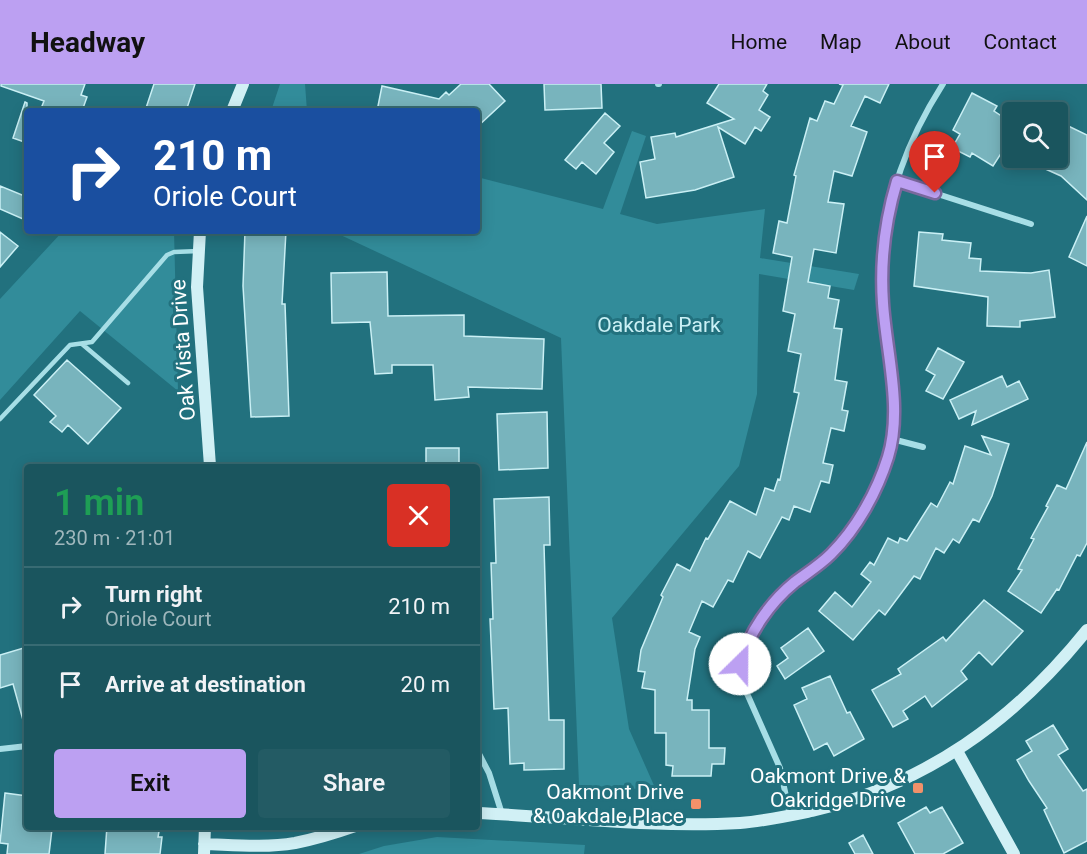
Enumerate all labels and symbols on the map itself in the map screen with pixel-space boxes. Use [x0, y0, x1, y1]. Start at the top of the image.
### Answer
pin [909, 131, 960, 193]
street label: Oak Vista Drive [166, 278, 200, 422]
park label: Oakdale Park [597, 313, 721, 337]
position arrow [708, 632, 772, 696]
place label: Oakmont Drive & Oakridge Drive [750, 764, 906, 812]
place label: Oakmont Drive & Oakdale Place [533, 780, 684, 828]
marker: Oakmont Drive & Oakridge Drive [911, 781, 925, 795]
marker: Oakmont Drive & Oakdale Place [689, 797, 703, 811]

